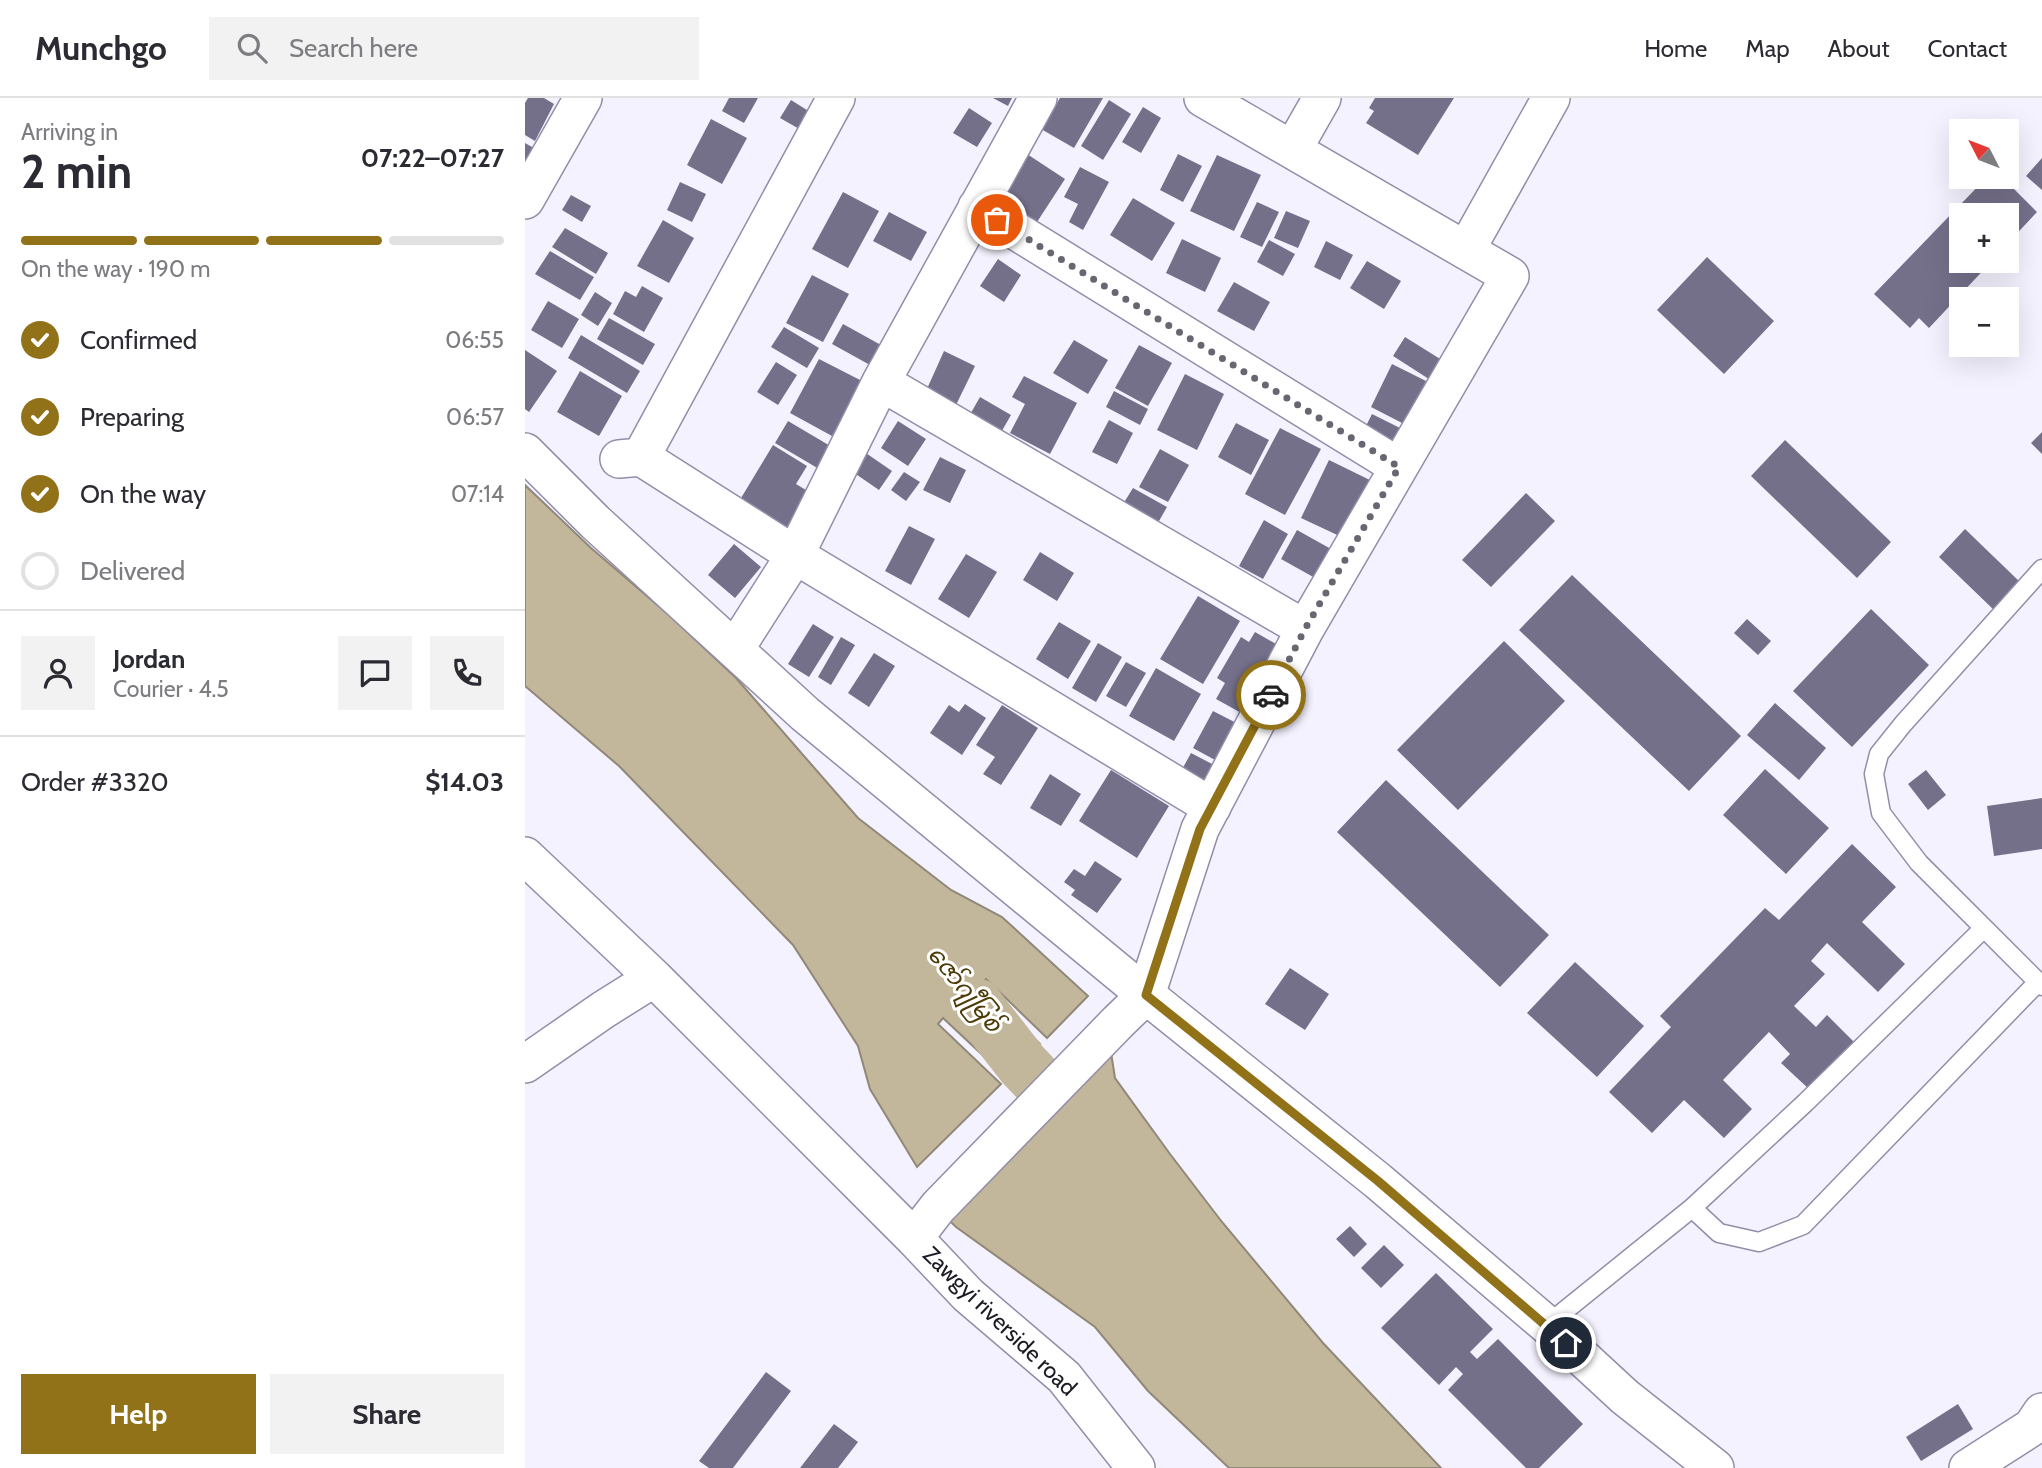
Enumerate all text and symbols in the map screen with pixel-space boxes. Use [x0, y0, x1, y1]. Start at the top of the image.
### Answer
search box [209, 17, 699, 80]
text: Munchgo [35, 28, 167, 68]
icon: search [233, 29, 271, 67]
text: Search here [289, 32, 418, 64]
text: Home [1644, 34, 1707, 63]
text: Map [1745, 34, 1790, 63]
text: About [1828, 34, 1890, 63]
text: Contact [1928, 34, 2007, 63]
text: Arriving in [21, 118, 118, 146]
north arrow [1949, 119, 2019, 189]
map controls [1949, 119, 2019, 357]
text: 07:22–07:27 [361, 142, 504, 174]
text: 2 min [21, 144, 132, 200]
pin [967, 190, 1027, 250]
icon: bag [978, 201, 1016, 239]
button: + [1949, 203, 2019, 273]
text: On the way · 190 m [21, 255, 210, 283]
button: − [1949, 287, 2019, 357]
icon: check [21, 321, 59, 359]
text: Confirmed [80, 324, 197, 356]
text: 06:55 [445, 326, 504, 354]
icon: check [21, 398, 59, 436]
text: Preparing [80, 401, 184, 433]
text: 06:57 [446, 403, 504, 431]
icon: check [21, 475, 59, 513]
text: On the way [80, 478, 206, 510]
text: 07:14 [451, 480, 504, 508]
text: Delivered [80, 555, 185, 587]
button: person [21, 636, 95, 710]
button: chat [338, 636, 412, 710]
button: phone [430, 636, 504, 710]
text: Jordan [113, 643, 185, 675]
courier [1236, 660, 1306, 730]
text: Courier · 4.5 [113, 675, 229, 703]
icon: car [1252, 676, 1290, 714]
text: Order #3320 [21, 766, 169, 798]
text: $14.03 [425, 766, 504, 798]
water label: ဇော်ဂျီမြစ် [917, 939, 1011, 1042]
street label: Zawgyi riverside road [917, 1240, 1083, 1402]
pin [1536, 1313, 1596, 1373]
icon: home [1547, 1324, 1585, 1362]
button: Help [21, 1374, 256, 1454]
button: Share [270, 1374, 504, 1454]

